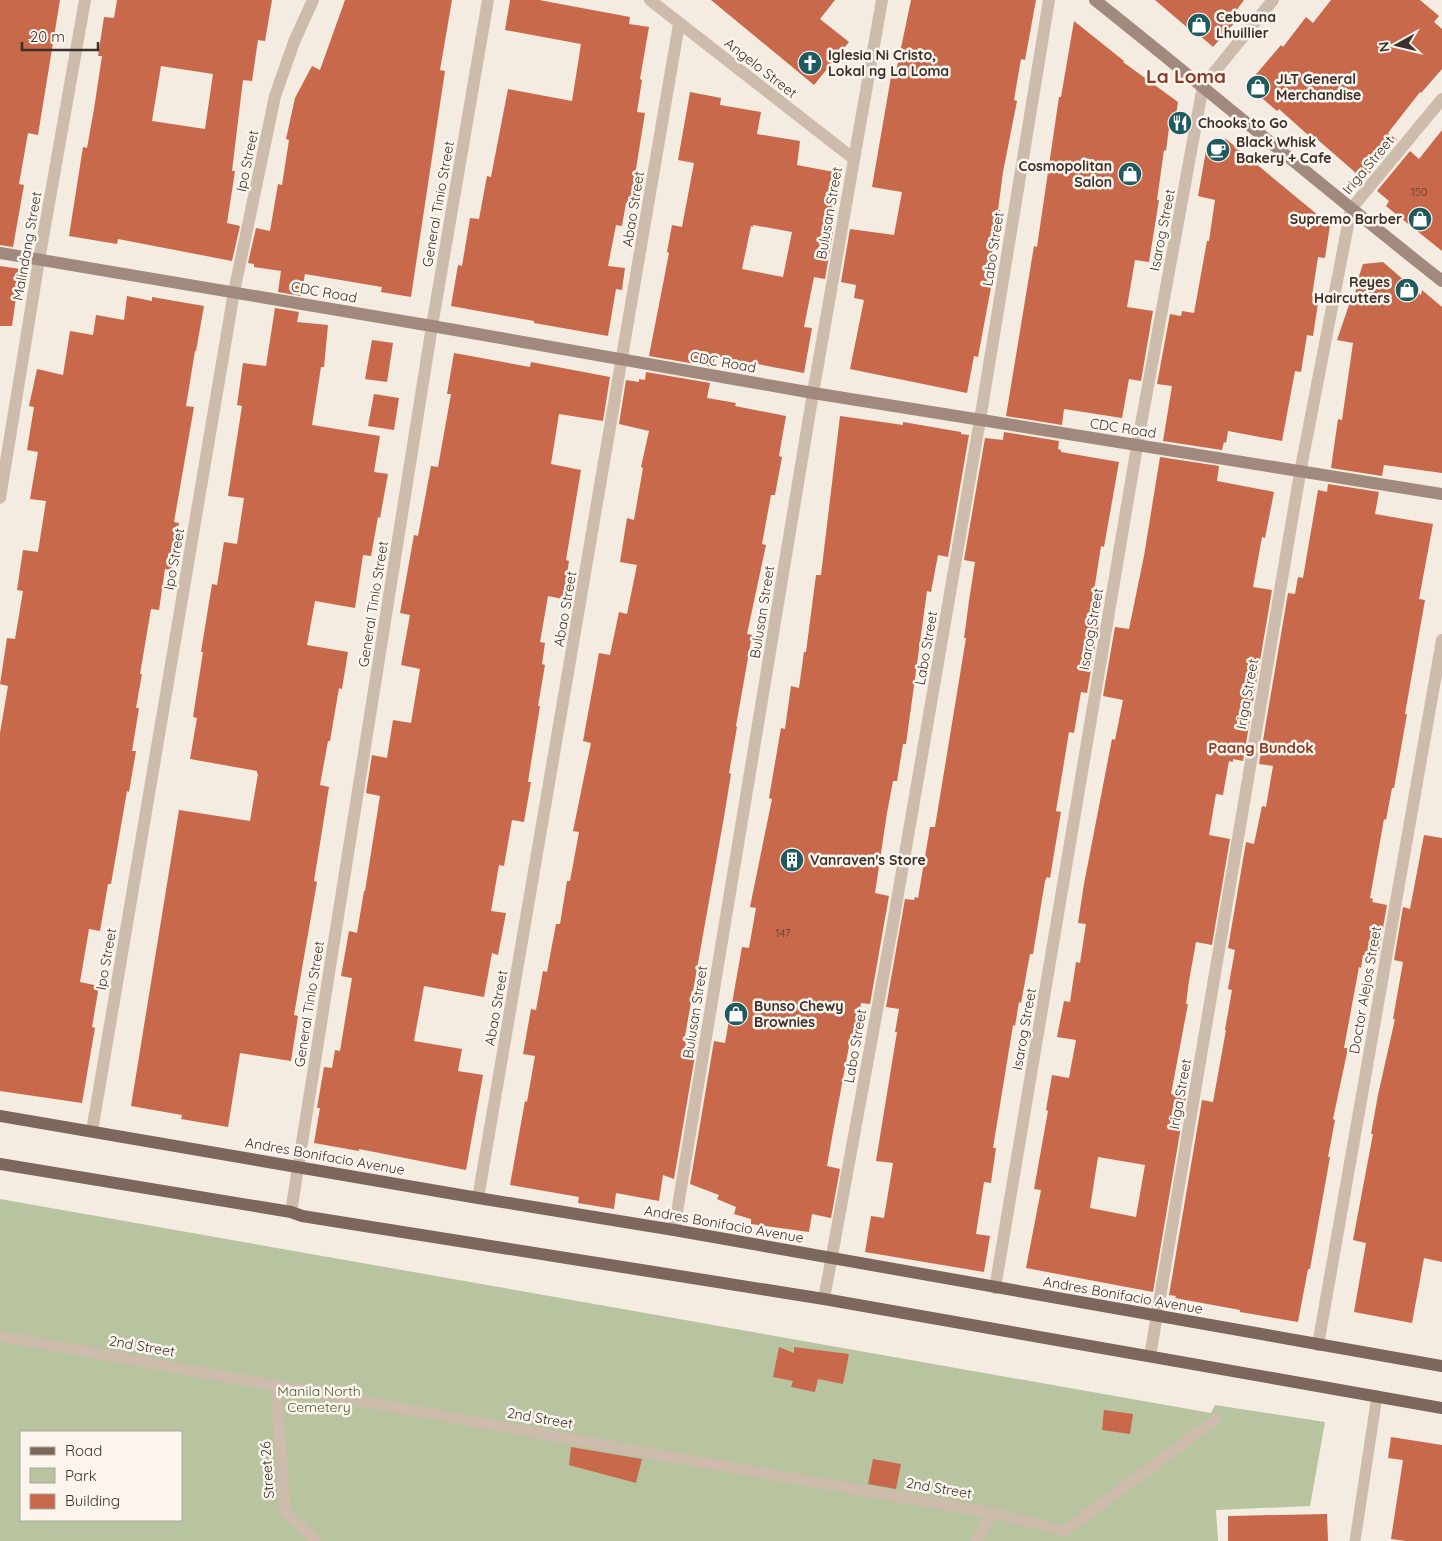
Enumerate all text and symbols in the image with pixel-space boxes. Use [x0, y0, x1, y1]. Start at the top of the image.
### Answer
place label: Cebuana Lhuillier [1216, 8, 1276, 42]
shop icon: Cebuana Lhuillier [1186, 12, 1212, 38]
scale bar [22, 20, 99, 52]
north arrow [1372, 20, 1422, 70]
text: 20 m [30, 27, 65, 46]
street label: Angelo Street [721, 34, 801, 102]
text: N [1374, 40, 1394, 53]
place label: Iglesia Ni Cristo, Lokal ng La Loma [828, 46, 949, 80]
church icon: Iglesia Ni Cristo, Lokal ng La Loma [797, 50, 823, 76]
district label: La Loma [1146, 64, 1226, 88]
place label: JLT General Merchandise [1276, 70, 1361, 104]
shop icon: JLT General Merchandise [1245, 74, 1271, 100]
restaurant icon: Chooks to Go [1167, 110, 1193, 136]
place label: Chooks to Go [1198, 114, 1288, 132]
street label: Ipo Street [232, 128, 262, 193]
street label: Iriga Street [1338, 132, 1398, 198]
place label: Black Whisk Bakery + Cafe [1236, 133, 1332, 167]
cafe icon: Black Whisk Bakery + Cafe [1205, 137, 1231, 163]
street label: General Tinio Street [418, 139, 458, 268]
place label: Cosmopolitan Salon [1019, 157, 1112, 191]
shop icon: Cosmopolitan Salon [1117, 161, 1143, 187]
street label: Bulusan Street [812, 165, 846, 261]
street label: Abao Street [618, 170, 648, 248]
house number: 150 [1411, 185, 1427, 199]
street label: Isarog Street [1145, 187, 1179, 272]
street label: Malindang Street [9, 190, 45, 302]
shop icon: Supremo Barber [1407, 206, 1433, 232]
street label: Labo Street [978, 210, 1008, 287]
place label: Supremo Barber [1290, 210, 1402, 228]
place label: Reyes Haircutters [1314, 273, 1390, 307]
street label: CDC Road [289, 277, 359, 307]
shop icon: Reyes Haircutters [1394, 277, 1420, 303]
street label: CDC Road [688, 347, 758, 377]
street label: CDC Road [1089, 414, 1157, 442]
street label: Ipo Street [160, 526, 188, 591]
street label: General Tinio Street [354, 539, 392, 668]
street label: Bulusan Street [746, 564, 778, 660]
street label: Abao Street [549, 569, 581, 648]
street label: Isarog Street [1075, 586, 1107, 671]
street label: Labo Street [911, 609, 941, 686]
street label: Iriga Street [1232, 657, 1262, 731]
district label: Paang Bundok [1208, 738, 1314, 757]
building icon: Vanraven's Store [779, 847, 805, 873]
place label: Vanraven's Store [810, 851, 926, 869]
street label: Doctor Alejos Street [1345, 925, 1385, 1055]
street label: Ipo Street [92, 926, 120, 991]
house number: 147 [775, 926, 791, 940]
street label: General Tinio Street [290, 939, 328, 1068]
street label: Bulusan Street [679, 964, 711, 1060]
street label: Abao Street [480, 968, 512, 1047]
street label: Isarog Street [1008, 986, 1040, 1071]
place label: Bunso Chewy Brownies [754, 997, 843, 1031]
shop icon: Bunso Chewy Brownies [723, 1001, 749, 1027]
street label: Labo Street [840, 1007, 870, 1084]
street label: Iriga Street [1165, 1057, 1195, 1131]
street label: Andres Bonifacio Avenue [244, 1133, 406, 1179]
street label: Andres Bonifacio Avenue [643, 1201, 805, 1247]
street label: Andres Bonifacio Avenue [1042, 1272, 1204, 1318]
street label: 2nd Street [108, 1331, 177, 1361]
park label: Manila North Cemetery [277, 1382, 361, 1416]
street label: 2nd Street [506, 1403, 575, 1433]
legend [20, 1431, 182, 1521]
street label: Street 26 [256, 1440, 278, 1499]
text: Road [65, 1441, 102, 1460]
text: Park [65, 1466, 97, 1485]
street label: 2nd Street [905, 1473, 974, 1503]
text: Building [65, 1491, 120, 1510]

